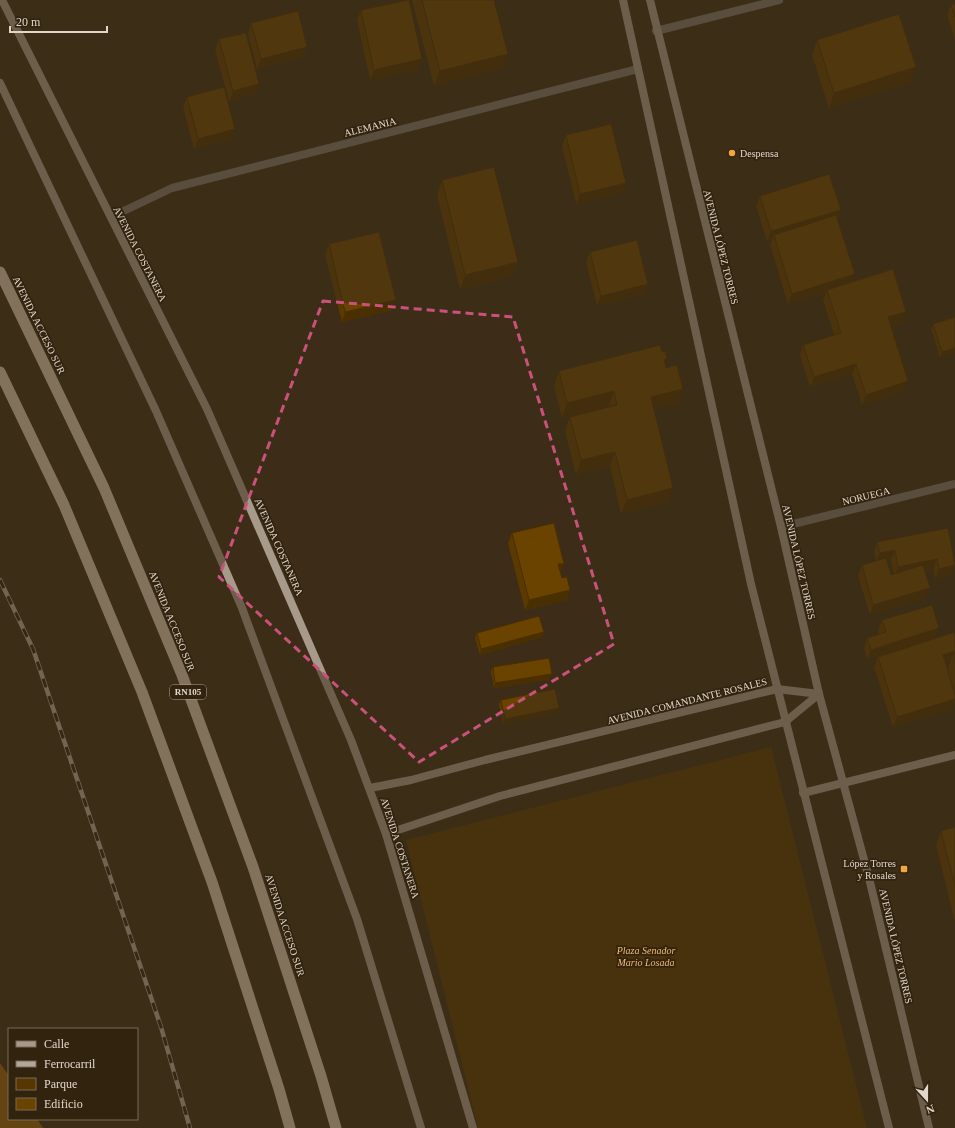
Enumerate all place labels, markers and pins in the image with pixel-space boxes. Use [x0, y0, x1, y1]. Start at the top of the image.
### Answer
marker: Despensa [727, 148, 737, 158]
place label: Despensa [740, 148, 779, 159]
place label: López Torres y Rosales [843, 858, 896, 881]
marker: López Torres y Rosales [899, 864, 909, 874]

